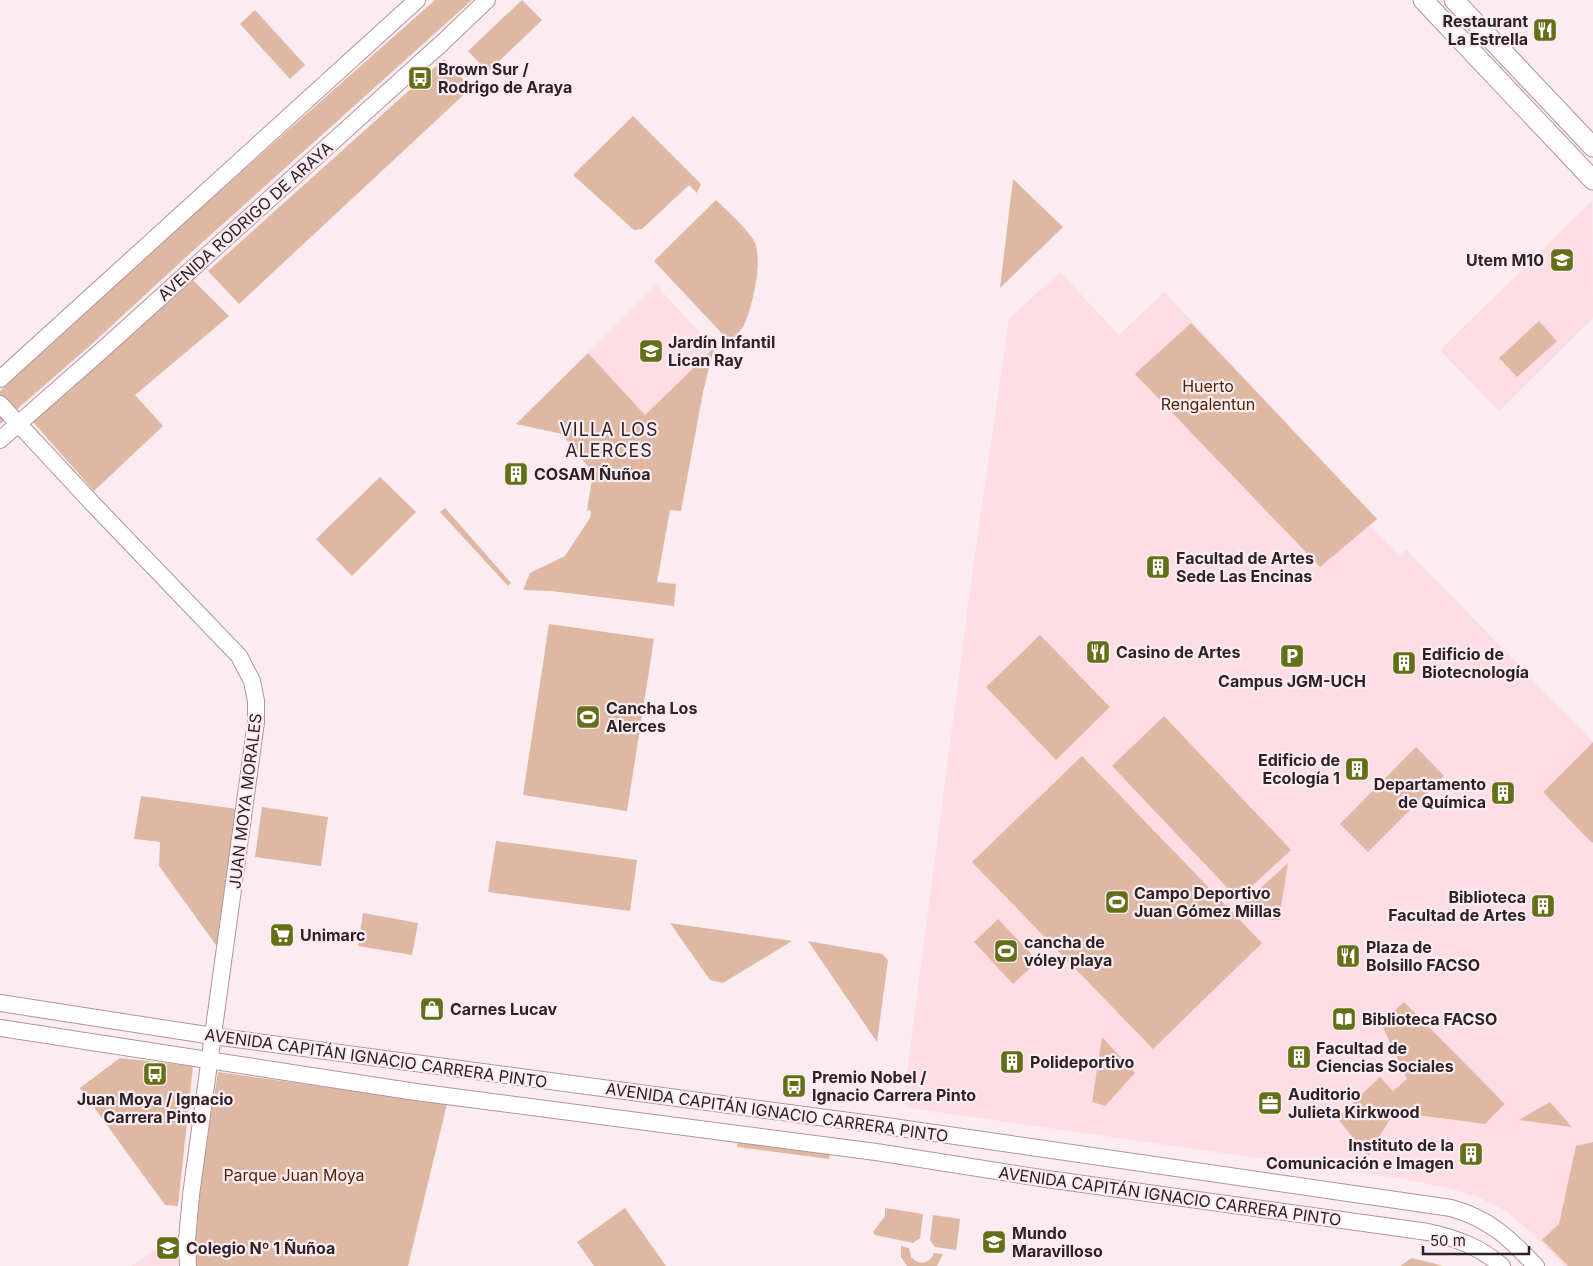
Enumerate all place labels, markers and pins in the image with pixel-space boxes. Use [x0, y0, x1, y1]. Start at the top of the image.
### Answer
place label: Restaurant La Estrella [1443, 11, 1528, 49]
restaurant icon: Restaurant La Estrella [1532, 17, 1558, 43]
place label: Brown Sur / Rodrigo de Araya [438, 59, 572, 97]
bus stop icon: Brown Sur / Rodrigo de Araya [407, 65, 433, 91]
school or university icon: Utem M10 [1549, 247, 1575, 273]
place label: Utem M10 [1466, 250, 1544, 270]
place label: Jardín Infantil Lican Ray [668, 332, 775, 370]
school or university icon: Jardín Infantil Lican Ray [638, 338, 664, 364]
building icon: COSAM Ñuñoa [503, 461, 529, 487]
place label: COSAM Ñuñoa [534, 464, 650, 484]
place label: Facultad de Artes Sede Las Encinas [1176, 548, 1314, 586]
building icon: Facultad de Artes Sede Las Encinas [1145, 554, 1171, 580]
restaurant icon: Casino de Artes [1085, 639, 1111, 665]
place label: Casino de Artes [1116, 642, 1240, 662]
parking icon: Campus JGM-UCH [1279, 643, 1305, 669]
place label: Edificio de Biotecnología [1422, 644, 1529, 682]
building icon: Edificio de Biotecnología [1391, 650, 1417, 676]
place label: Campus JGM-UCH [1218, 671, 1366, 691]
place label: Cancha Los Alerces [606, 698, 697, 736]
sports icon: Cancha Los Alerces [575, 704, 601, 730]
place label: Edificio de Ecología 1 [1258, 750, 1340, 788]
building icon: Edificio de Ecología 1 [1344, 756, 1370, 782]
place label: Departamento de Química [1374, 774, 1486, 812]
building icon: Departamento de Química [1490, 780, 1516, 806]
place label: Campo Deportivo Juan Gómez Millas [1134, 883, 1281, 921]
place label: Biblioteca Facultad de Artes [1388, 887, 1526, 925]
sports icon: Campo Deportivo Juan Gómez Millas [1104, 889, 1130, 915]
building icon: Biblioteca Facultad de Artes [1530, 893, 1556, 919]
supermarket icon: Unimarc [269, 922, 295, 948]
place label: Unimarc [300, 925, 365, 945]
place label: cancha de vóley playa [1024, 932, 1112, 970]
place label: Plaza de Bolsillo FACSO [1366, 937, 1480, 975]
sports icon: cancha de vóley playa [993, 938, 1019, 964]
restaurant icon: Plaza de Bolsillo FACSO [1335, 943, 1361, 969]
shop icon: Carnes Lucav [419, 996, 445, 1022]
place label: Carnes Lucav [450, 999, 558, 1019]
library icon: Biblioteca FACSO [1331, 1006, 1357, 1032]
place label: Biblioteca FACSO [1362, 1009, 1497, 1029]
place label: Facultad de Ciencias Sociales [1316, 1038, 1454, 1076]
building icon: Facultad de Ciencias Sociales [1286, 1044, 1312, 1070]
building icon: Polideportivo [999, 1049, 1025, 1075]
place label: Polideportivo [1030, 1052, 1135, 1072]
bus stop icon: Juan Moya / Ignacio Carrera Pinto [142, 1061, 168, 1087]
place label: Premio Nobel / Ignacio Carrera Pinto [812, 1067, 976, 1105]
bus stop icon: Premio Nobel / Ignacio Carrera Pinto [781, 1073, 807, 1099]
place label: Auditorio Julieta Kirkwood [1288, 1084, 1420, 1122]
place label: Juan Moya / Ignacio Carrera Pinto [77, 1089, 234, 1127]
office icon: Auditorio Julieta Kirkwood [1257, 1090, 1283, 1116]
place label: Instituto de la Comunicación e Imagen [1266, 1135, 1454, 1173]
building icon: Instituto de la Comunicación e Imagen [1458, 1141, 1484, 1167]
place label: Mundo Maravilloso [1012, 1223, 1103, 1261]
school or university icon: Mundo Maravilloso [981, 1229, 1007, 1255]
school or university icon: Colegio Nº 1 Ñuñoa [155, 1235, 181, 1261]
place label: Colegio Nº 1 Ñuñoa [186, 1238, 335, 1258]

